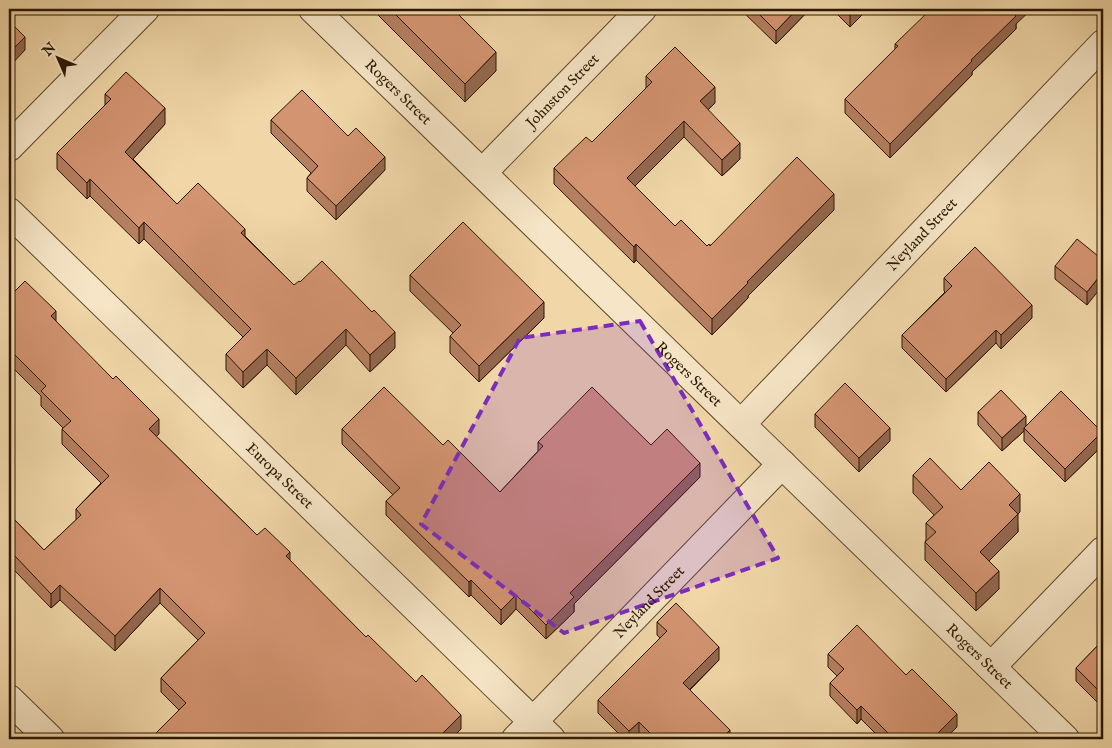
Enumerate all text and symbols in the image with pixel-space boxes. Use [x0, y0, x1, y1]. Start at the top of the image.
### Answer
north arrow [32, 32, 82, 82]
text: N [38, 39, 60, 61]
street label: Johnston Street [520, 49, 603, 133]
street label: Rogers Street [361, 55, 436, 129]
street label: Neyland Street [882, 194, 961, 275]
street label: Rogers Street [652, 337, 726, 411]
street label: Europa Street [242, 438, 318, 513]
street label: Neyland Street [609, 561, 688, 642]
street label: Rogers Street [942, 619, 1017, 693]

